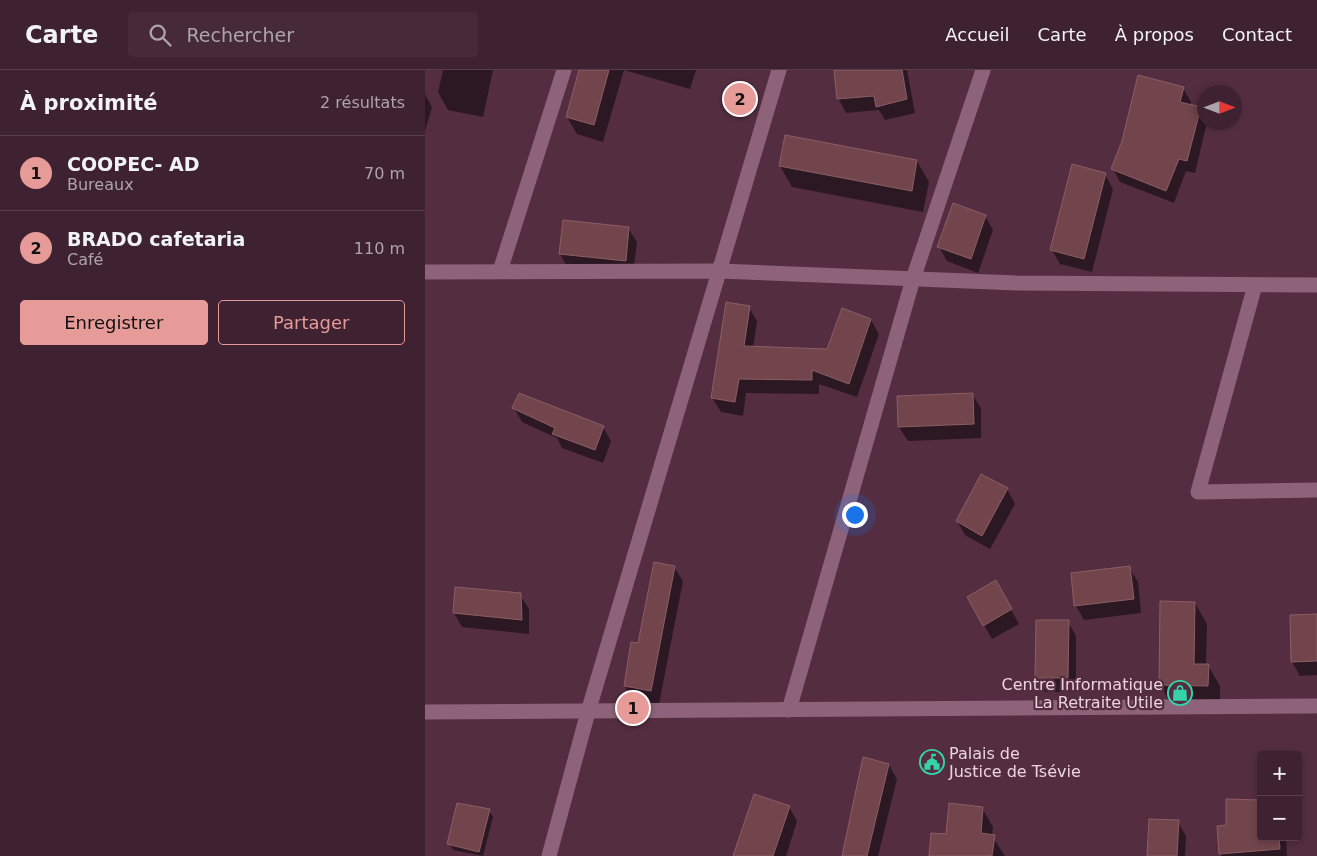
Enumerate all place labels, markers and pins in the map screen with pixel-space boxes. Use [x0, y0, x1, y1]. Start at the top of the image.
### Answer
pin: 2 [724, 80, 756, 118]
place label: Centre Informatique La Retraite Utile [1002, 675, 1163, 712]
shop icon: Centre Informatique La Retraite Utile [1167, 680, 1193, 706]
pin: 1 [617, 689, 649, 727]
place label: Palais de Justice de Tsévie [948, 744, 1081, 781]
public building icon: Palais de Justice de Tsévie [919, 749, 945, 775]

